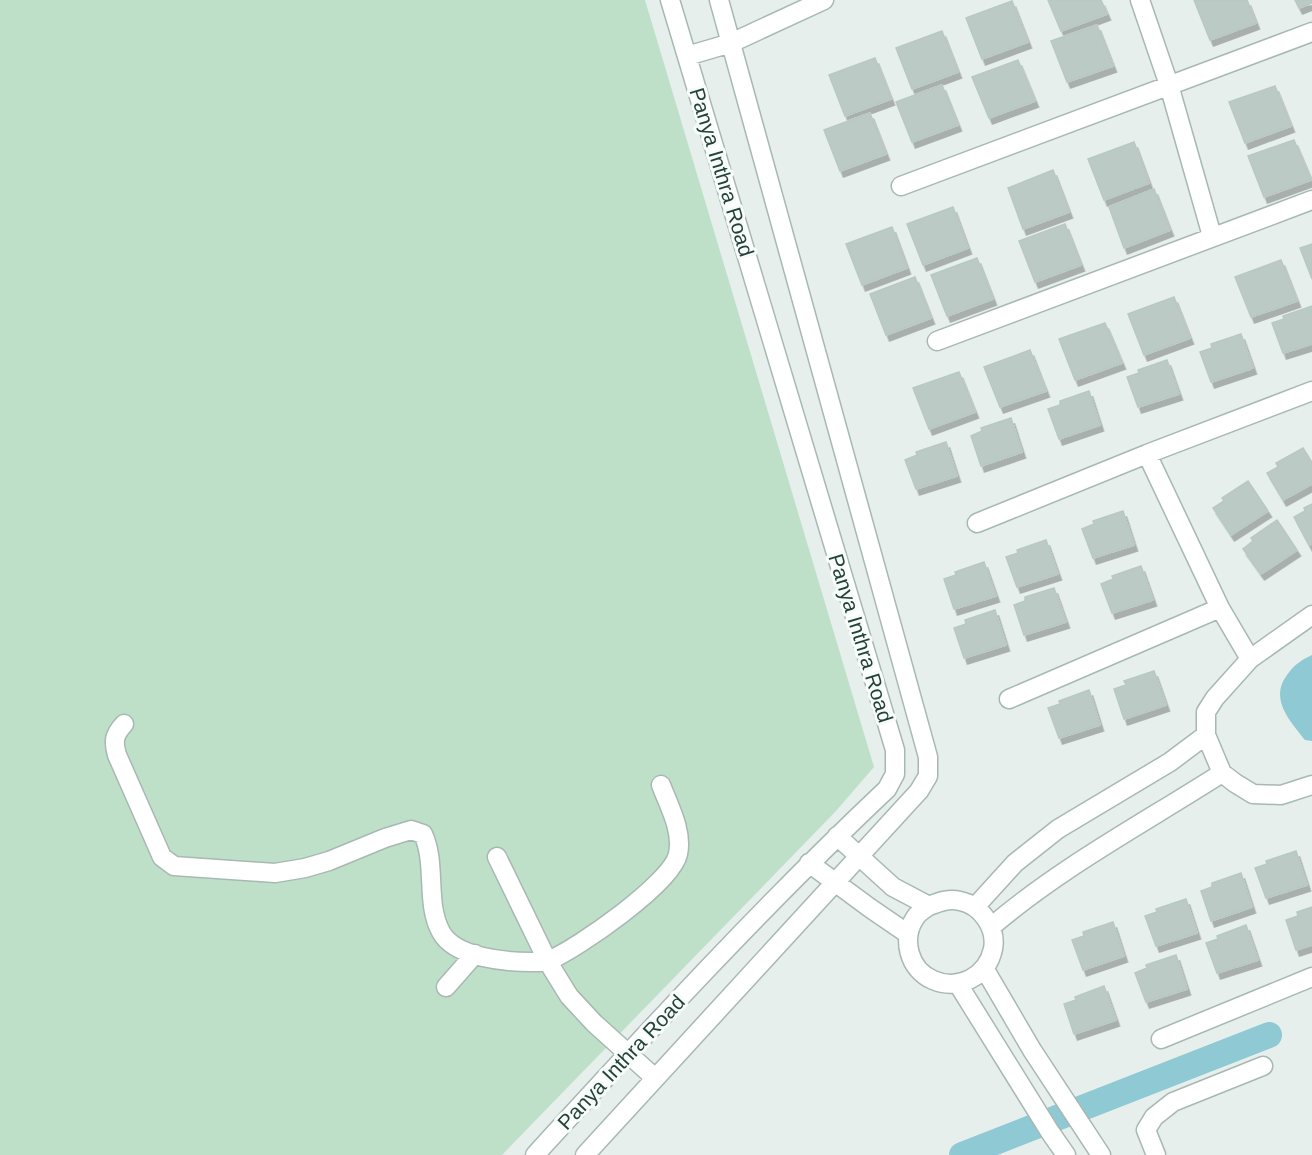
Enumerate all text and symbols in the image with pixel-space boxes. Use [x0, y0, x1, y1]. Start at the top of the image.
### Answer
street label: Panya Inthra Road [685, 85, 759, 259]
street label: Panya Inthra Road [824, 551, 898, 725]
street label: Panya Inthra Road [553, 990, 689, 1134]

